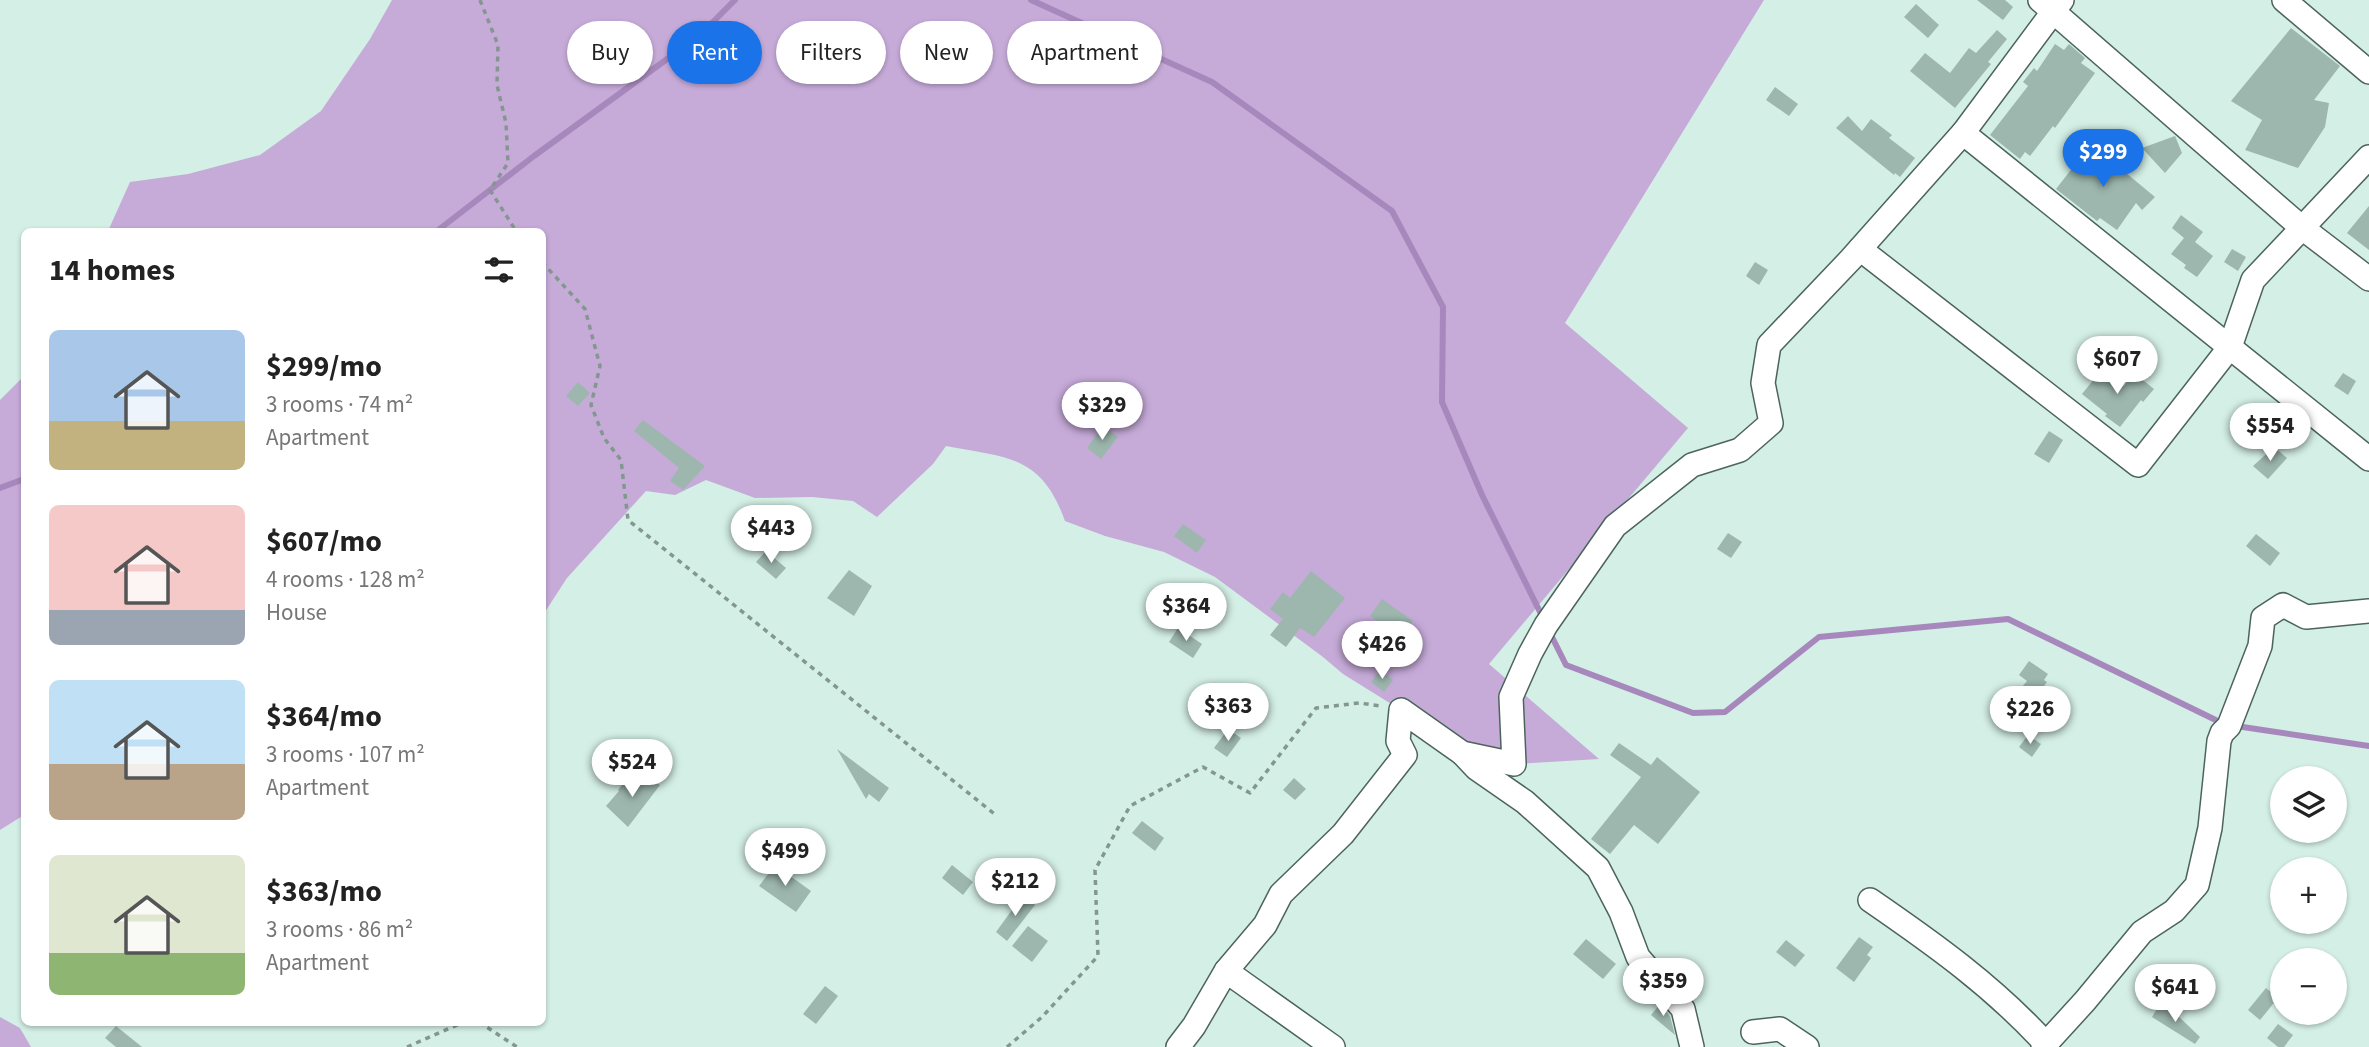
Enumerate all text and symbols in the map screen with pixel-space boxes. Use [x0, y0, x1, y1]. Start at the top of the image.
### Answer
chip: Buy [567, 21, 653, 84]
chip: Rent [667, 21, 762, 84]
chip: Filters [776, 21, 886, 84]
chip: New [900, 21, 993, 84]
chip: Apartment [1007, 21, 1162, 84]
pin: $299 [2062, 130, 2144, 189]
text: $299 [2079, 135, 2127, 168]
text: 14 homes [49, 249, 175, 292]
icon: filters [480, 251, 518, 289]
pin: $607 [2076, 336, 2158, 396]
text: $607 [2093, 342, 2141, 375]
text: $299/mo [266, 345, 382, 388]
icon: home [105, 358, 189, 442]
pin: $329 [1061, 382, 1143, 442]
text: 3 rooms · 74 m² [266, 388, 413, 421]
text: $329 [1078, 388, 1126, 421]
pin: $554 [2229, 404, 2311, 463]
text: $554 [2246, 409, 2294, 442]
text: Apartment [266, 421, 369, 454]
pin: $443 [730, 505, 812, 565]
text: $443 [747, 511, 795, 544]
text: $607/mo [266, 520, 382, 563]
icon: home [105, 533, 189, 617]
text: 4 rooms · 128 m² [266, 563, 425, 596]
pin: $364 [1145, 584, 1227, 643]
text: $364 [1162, 589, 1210, 622]
text: House [266, 596, 327, 629]
pin: $426 [1341, 622, 1423, 681]
text: $426 [1358, 627, 1406, 660]
pin: $363 [1187, 684, 1269, 743]
pin: $226 [1989, 686, 2071, 746]
text: $363 [1204, 689, 1252, 722]
text: $226 [2006, 692, 2054, 725]
text: $364/mo [266, 695, 382, 738]
icon: home [105, 708, 189, 792]
text: 3 rooms · 107 m² [266, 738, 425, 771]
pin: $524 [591, 740, 673, 799]
text: $524 [608, 745, 656, 778]
map controls [2270, 766, 2347, 1025]
button: layers [2270, 766, 2347, 843]
text: Apartment [266, 771, 369, 804]
pin: $499 [744, 828, 826, 888]
text: $499 [761, 834, 809, 867]
button: + [2270, 857, 2347, 934]
pin: $212 [974, 858, 1056, 918]
text: $212 [991, 864, 1039, 897]
text: $363/mo [266, 870, 382, 913]
icon: home [105, 883, 189, 967]
text: 3 rooms · 86 m² [266, 913, 413, 946]
text: Apartment [266, 946, 369, 979]
button: − [2270, 948, 2347, 1025]
pin: $359 [1622, 958, 1704, 1018]
text: $359 [1639, 964, 1687, 997]
pin: $641 [2134, 964, 2216, 1024]
text: $641 [2151, 970, 2199, 1003]

